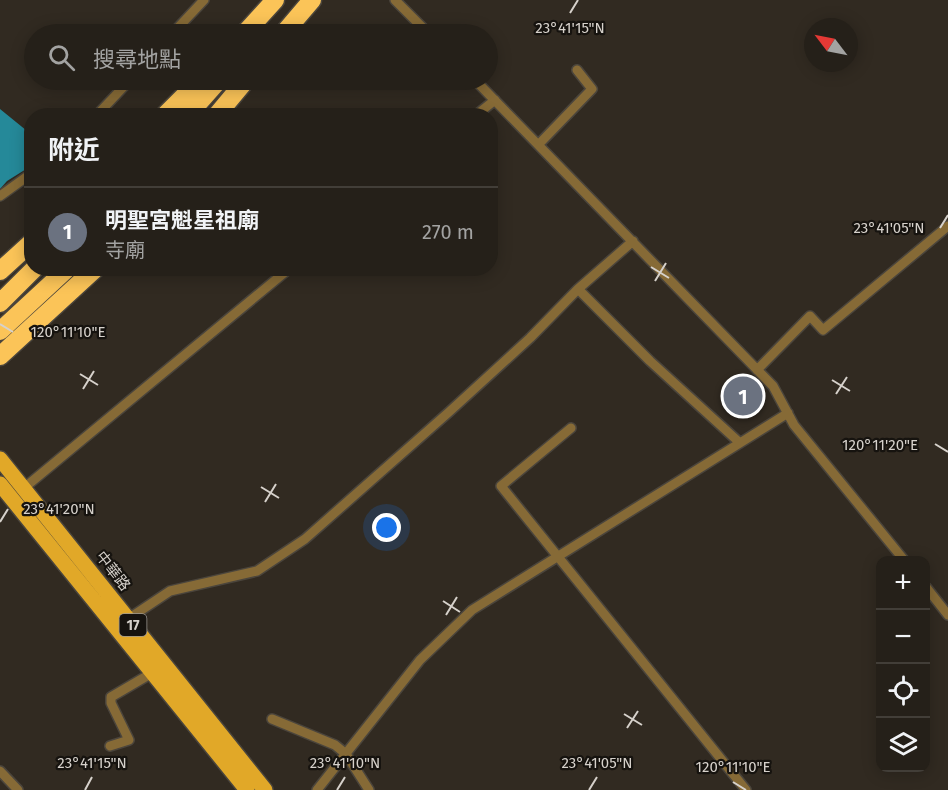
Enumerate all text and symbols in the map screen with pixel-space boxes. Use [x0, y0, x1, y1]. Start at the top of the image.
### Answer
north arrow [804, 18, 858, 72]
text: 23°41'15"N [535, 19, 605, 37]
search box [24, 24, 498, 90]
icon: search [45, 41, 78, 74]
text: 搜尋地點 [93, 46, 181, 73]
text: 附近 [48, 135, 100, 166]
text: 明聖宮魁星祖廟 [105, 207, 259, 234]
text: 23°41'05"N [853, 219, 925, 237]
text: 1 [63, 220, 72, 244]
text: 270 m [422, 220, 474, 244]
text: 寺廟 [105, 238, 145, 262]
text: 120°11'10"E [31, 323, 105, 341]
pin: 1 [724, 374, 762, 418]
text: 120°11'20"E [842, 436, 918, 454]
text: 23°41'20"N [23, 500, 95, 518]
your location [372, 513, 401, 542]
street label: 中華路 [92, 548, 134, 594]
map controls [876, 556, 930, 772]
button: + [876, 556, 930, 610]
button: − [876, 610, 930, 664]
road number: 17 [120, 614, 146, 636]
button: locate [876, 664, 930, 718]
button: layers [876, 718, 930, 772]
text: 23°41'15"N [57, 754, 127, 772]
text: 23°41'10"N [310, 754, 380, 772]
text: 23°41'05"N [561, 754, 633, 772]
text: 120°11'10"E [696, 758, 770, 776]

